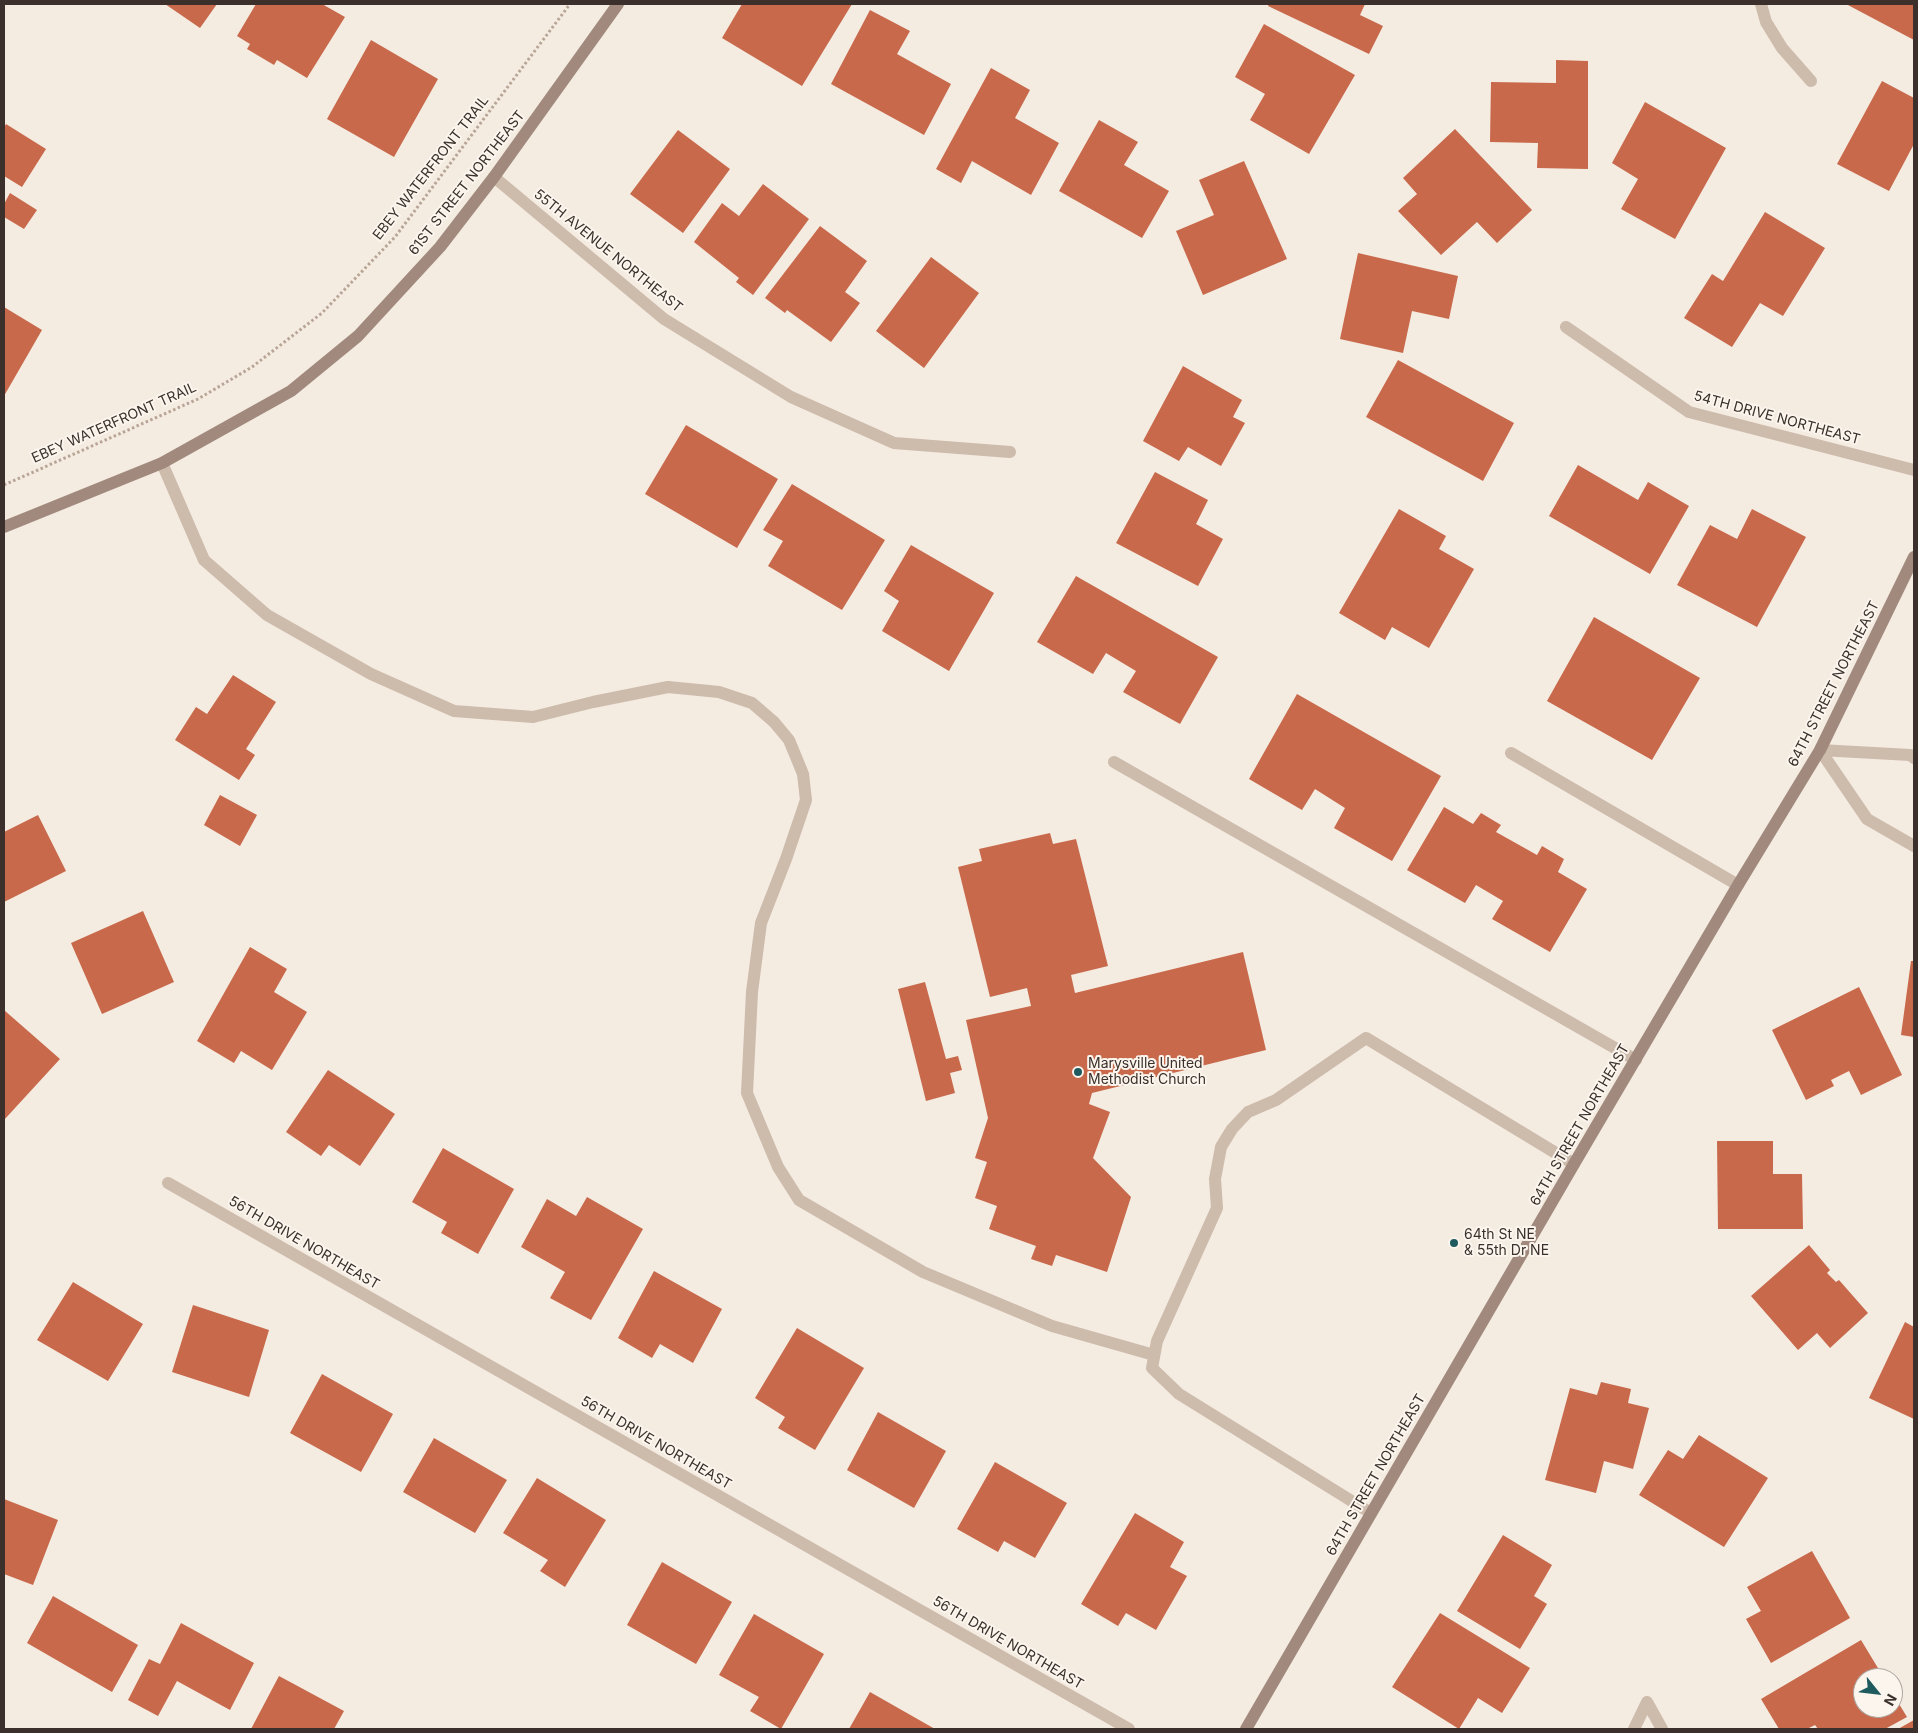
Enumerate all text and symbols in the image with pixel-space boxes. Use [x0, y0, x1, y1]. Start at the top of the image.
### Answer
street label: EBEY WATERFRONT TRAIL [370, 93, 492, 243]
street label: 61ST STREET NORTHEAST [405, 107, 529, 259]
street label: 55TH AVENUE NORTHEAST [530, 186, 686, 316]
street label: EBEY WATERFRONT TRAIL [29, 379, 199, 467]
street label: 54TH DRIVE NORTHEAST [1692, 388, 1862, 448]
street label: 64TH STREET NORTHEAST [1785, 598, 1883, 770]
street label: 64TH STREET NORTHEAST [1527, 1041, 1633, 1209]
place label: Marysville United Methodist Church [1088, 1056, 1206, 1088]
marker: Marysville United Methodist Church [1072, 1066, 1084, 1078]
street label: 56TH DRIVE NORTHEAST [226, 1193, 382, 1293]
place label: 64th St NE & 55th Dr NE [1464, 1227, 1549, 1260]
marker: 64th St NE & 55th Dr NE [1448, 1237, 1460, 1249]
street label: 64TH STREET NORTHEAST [1323, 1391, 1429, 1559]
street label: 56TH DRIVE NORTHEAST [578, 1393, 734, 1493]
street label: 56TH DRIVE NORTHEAST [930, 1593, 1086, 1693]
north arrow [1853, 1668, 1903, 1718]
text: N [1881, 1691, 1901, 1709]

